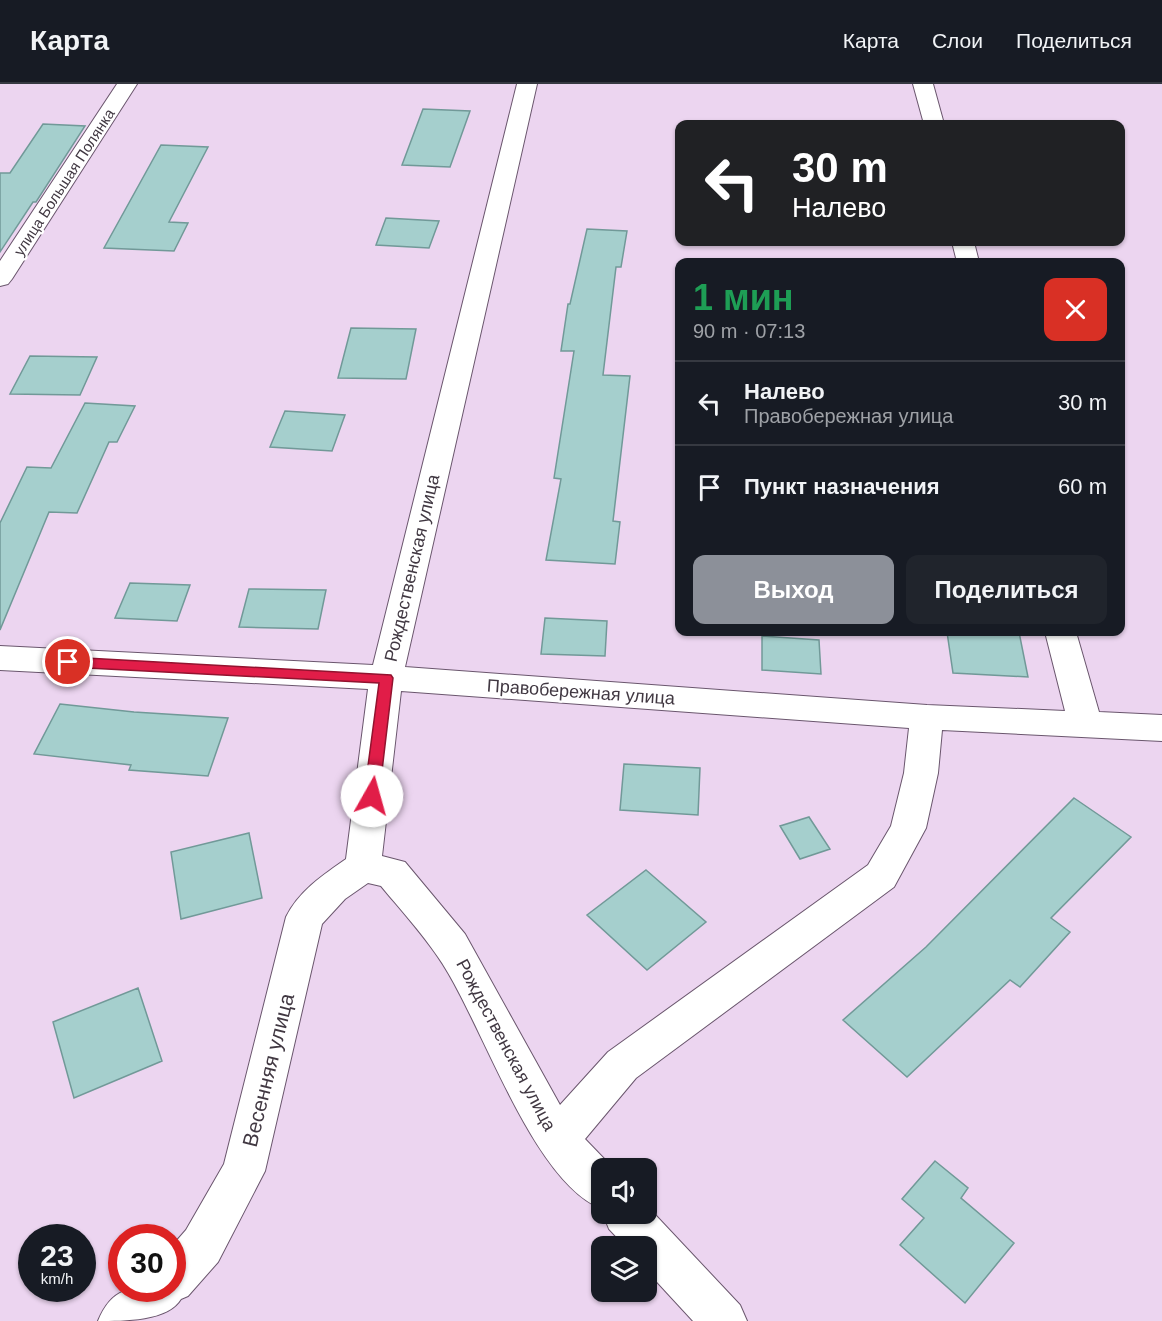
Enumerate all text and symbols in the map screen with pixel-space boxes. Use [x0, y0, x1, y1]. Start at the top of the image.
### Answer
text: Карта [30, 25, 109, 56]
text: Карта [843, 29, 899, 52]
text: Слои [932, 29, 983, 52]
text: Поделиться [1016, 29, 1132, 52]
street label: улица Большая Полянка [10, 105, 118, 259]
icon: left [693, 144, 771, 222]
text: 30 m [792, 144, 888, 191]
text: Налево [792, 193, 886, 223]
text: 1 мин [693, 277, 794, 318]
button: close [1044, 278, 1107, 341]
text: 90 m · 07:13 [693, 320, 805, 342]
text: Налево [744, 379, 825, 404]
icon: left [693, 387, 726, 420]
text: 30 m [1058, 390, 1107, 415]
text: Правобережная улица [744, 405, 953, 427]
street label: Рождественская улица [381, 471, 444, 664]
icon: arrive [693, 471, 726, 504]
text: Пункт назначения [744, 474, 940, 499]
text: 60 m [1058, 474, 1107, 499]
button: Выход [693, 555, 894, 624]
button: Поделиться [906, 555, 1107, 624]
pin [42, 636, 93, 687]
icon: arrive [51, 645, 84, 678]
street label: Правобережная улица [486, 675, 677, 709]
position arrow [340, 764, 404, 828]
street label: Рождественская улица [452, 956, 560, 1135]
street label: Весенняя улица [238, 991, 298, 1149]
map controls [591, 1158, 657, 1302]
button: sound [591, 1158, 657, 1224]
speed limit sign: 30 [108, 1224, 186, 1302]
button: layers [591, 1236, 657, 1302]
text: 23 [40, 1239, 74, 1272]
text: km/h [41, 1270, 73, 1287]

